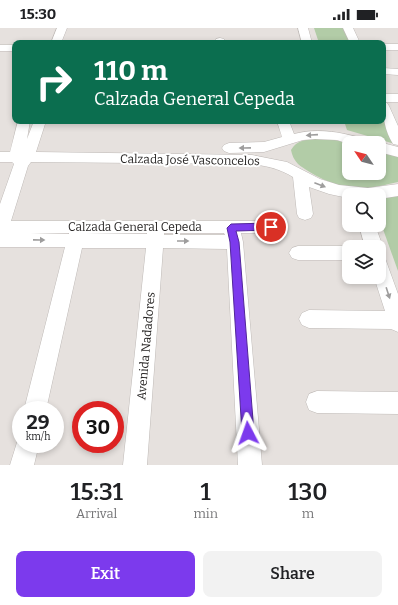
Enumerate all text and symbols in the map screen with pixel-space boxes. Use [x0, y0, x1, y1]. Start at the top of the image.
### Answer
text: 15:30 [20, 5, 56, 23]
text: 110 m [94, 54, 168, 87]
icon: right [28, 56, 80, 108]
text: Calzada General Cepeda [94, 88, 295, 110]
one-way arrow [306, 132, 318, 139]
north arrow [342, 136, 386, 180]
map controls [342, 136, 386, 284]
one-way arrow [238, 145, 251, 151]
street label: Calzada José Vasconcelos [120, 152, 260, 168]
one-way arrow [315, 182, 327, 188]
button: search [342, 188, 386, 232]
pin [254, 210, 288, 244]
icon: arrive [260, 216, 282, 238]
street label: Calzada General Cepeda [68, 220, 202, 234]
one-way arrow [33, 237, 46, 243]
one-way arrow [177, 238, 190, 244]
button: layers [342, 240, 386, 284]
one-way arrow [386, 288, 392, 300]
street label: Avenida Nadadores [134, 291, 158, 401]
speed limit sign: 30 [72, 401, 124, 453]
text: 29 [26, 410, 50, 434]
position arrow [227, 412, 269, 454]
text: km/h [26, 431, 50, 443]
text: 15:31 [70, 478, 123, 506]
text: 1 [201, 478, 211, 506]
text: 130 [288, 478, 328, 506]
text: Arrival [76, 506, 117, 521]
text: min [193, 506, 218, 521]
text: m [302, 506, 314, 521]
button: Exit [16, 551, 195, 597]
button: Share [203, 551, 382, 597]

